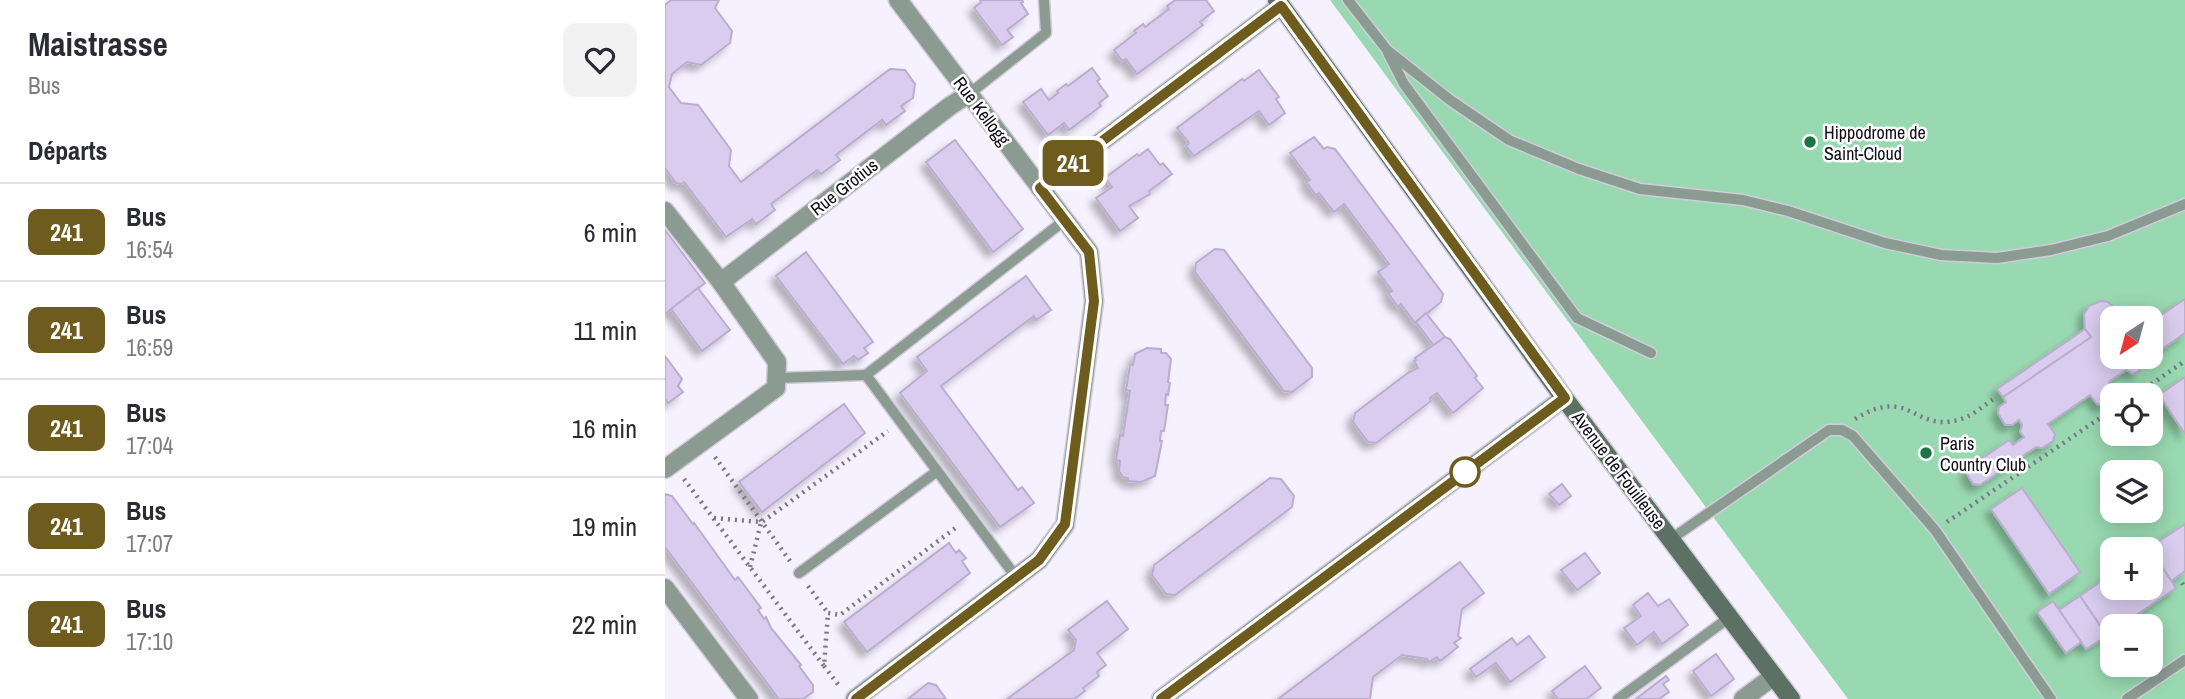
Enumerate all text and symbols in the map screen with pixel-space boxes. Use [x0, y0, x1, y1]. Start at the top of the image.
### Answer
text: Maistrasse [28, 22, 168, 66]
button: heart [563, 23, 637, 97]
text: Bus [28, 70, 61, 101]
street label: Rue Kellogg [948, 71, 1017, 151]
place label: Hippodrome de Saint-Cloud [1824, 120, 1926, 166]
text: Départs [28, 133, 107, 168]
marker: Hippodrome de Saint-Cloud [1802, 134, 1818, 150]
line badge: 241 [1033, 140, 1113, 186]
text: 241 [1057, 147, 1089, 179]
street label: Rue Grotius [805, 153, 883, 221]
text: Bus [126, 199, 166, 234]
text: 6 min [584, 215, 637, 250]
text: 241 [50, 216, 83, 248]
text: 16:54 [126, 234, 173, 265]
text: Bus [126, 297, 166, 332]
north arrow [2100, 306, 2163, 369]
map controls [2100, 306, 2163, 677]
text: 11 min [573, 313, 637, 348]
text: 241 [50, 314, 83, 346]
text: 16:59 [126, 332, 173, 363]
button: locate [2100, 383, 2163, 446]
text: Bus [126, 395, 166, 430]
street label: Avenue de Fouilleuse [1566, 405, 1672, 534]
text: 16 min [572, 411, 637, 446]
text: 241 [50, 412, 83, 444]
text: 17:04 [126, 430, 173, 461]
place label: Paris Country Club [1940, 431, 2026, 477]
marker: Paris Country Club [1918, 445, 1934, 461]
unlabelled marker [1450, 457, 1480, 487]
button: layers [2100, 460, 2163, 523]
text: Bus [126, 493, 166, 528]
text: 19 min [572, 509, 637, 544]
text: 241 [50, 510, 83, 542]
text: 17:07 [126, 528, 173, 559]
button: + [2100, 537, 2163, 600]
text: Bus [126, 591, 166, 626]
text: 22 min [572, 607, 637, 642]
text: 241 [50, 608, 83, 640]
button: − [2100, 614, 2163, 677]
text: 17:10 [126, 626, 173, 657]

